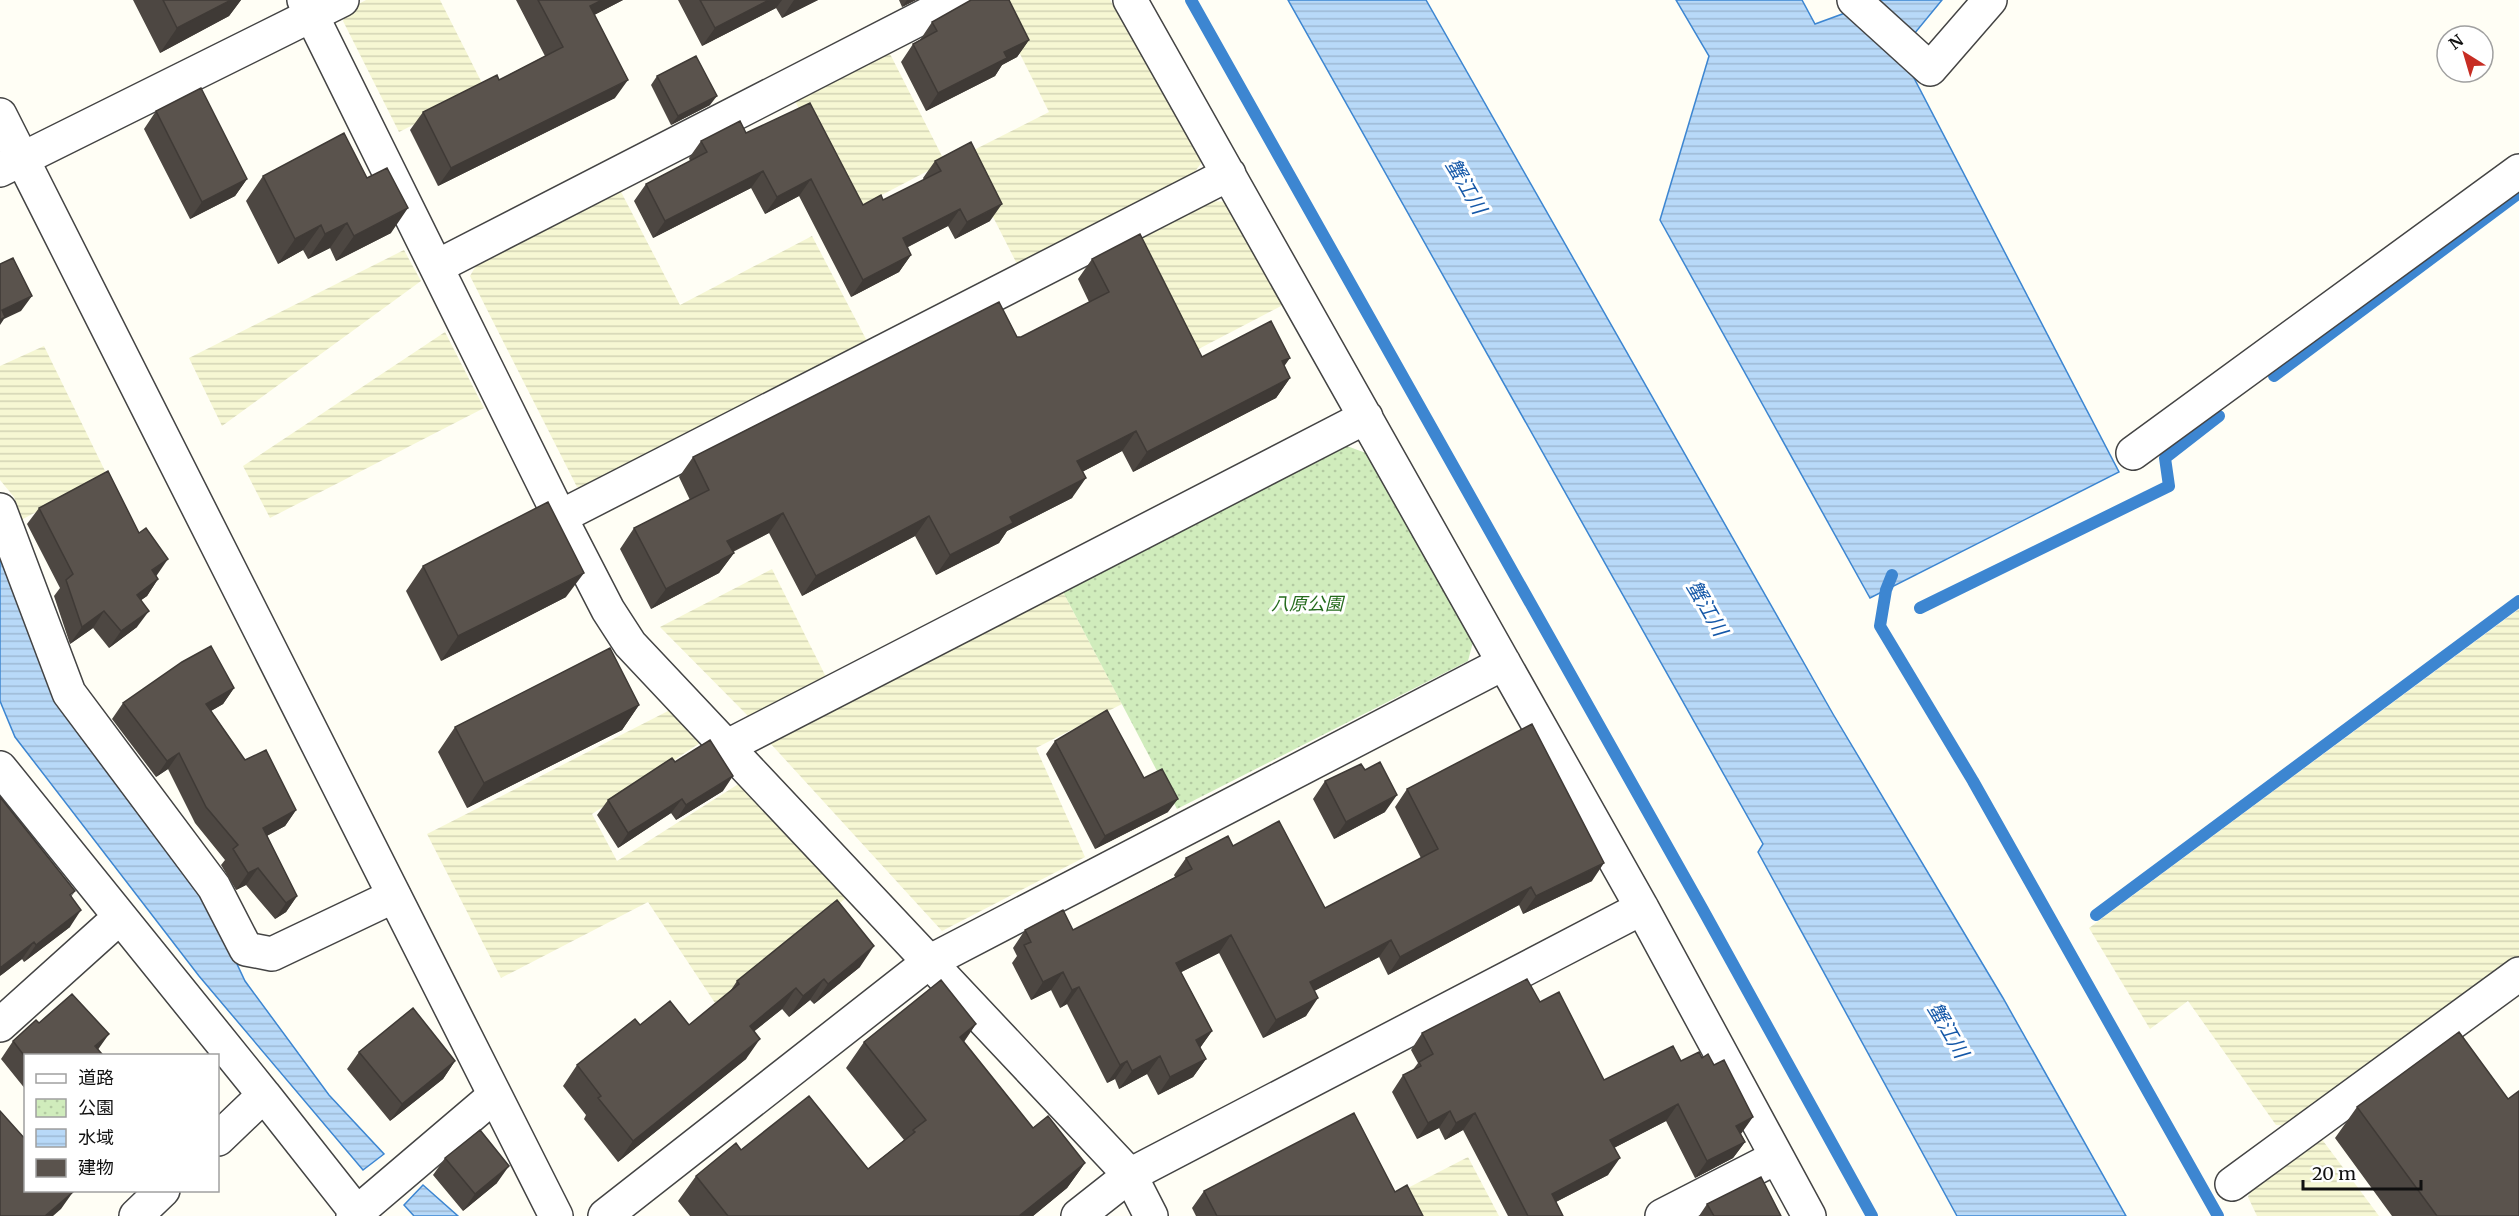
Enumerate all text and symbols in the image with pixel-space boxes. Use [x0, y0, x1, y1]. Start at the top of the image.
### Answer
north arrow [2435, 24, 2495, 84]
text: N [2445, 30, 2467, 54]
water label: 蟹江川 [1441, 154, 1493, 220]
water label: 蟹江川 [1682, 576, 1734, 642]
park label: 八原公園 [1271, 592, 1346, 615]
water label: 蟹江川 [1923, 998, 1975, 1064]
legend [24, 1054, 219, 1192]
text: 道路 [78, 1066, 114, 1089]
text: 公園 [78, 1096, 114, 1119]
text: 水域 [78, 1126, 114, 1149]
scale bar [2303, 1153, 2422, 1191]
text: 建物 [78, 1156, 114, 1179]
text: 20 m [2312, 1162, 2356, 1185]

